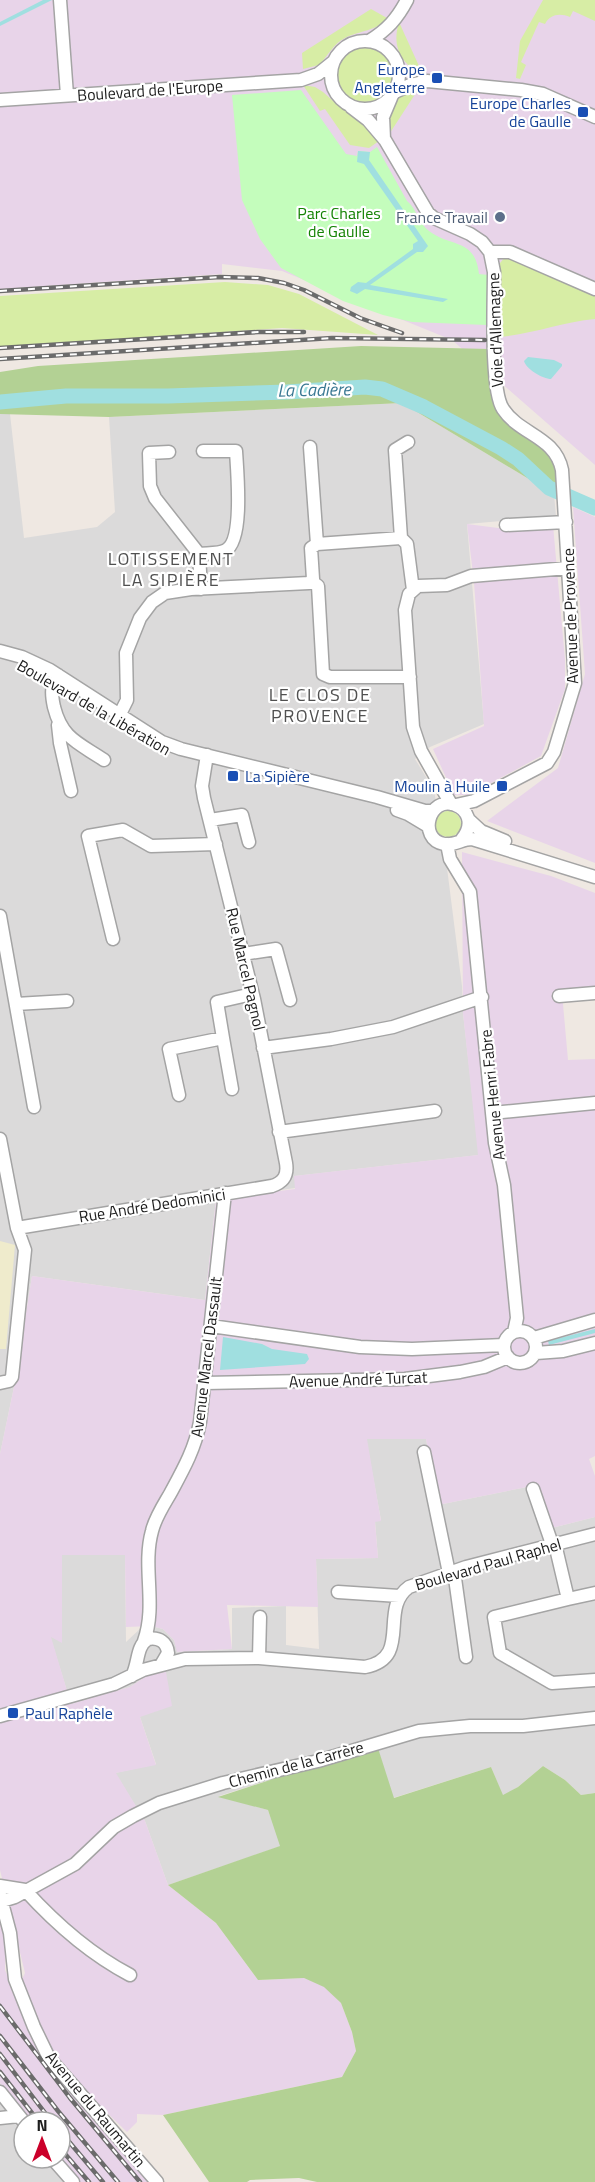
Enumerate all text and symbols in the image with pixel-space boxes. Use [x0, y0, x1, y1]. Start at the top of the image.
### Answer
place label: Europe Angleterre [354, 57, 425, 99]
marker: Europe Angleterre [430, 71, 444, 85]
street label: Boulevard de l'Europe [76, 73, 224, 107]
place label: Europe Charles de Gaulle [470, 91, 571, 133]
marker: Europe Charles de Gaulle [576, 105, 590, 119]
park label: Parc Charles de Gaulle [297, 201, 381, 243]
place label: France Travail [396, 205, 488, 229]
marker: France Travail [493, 210, 507, 224]
street label: Voie d'Allemagne [481, 272, 509, 388]
water label: La Cadière [277, 375, 353, 404]
district label: LOTISSEMENT LA SIPIÈRE [108, 545, 234, 593]
street label: Avenue de Provence [556, 548, 584, 684]
street label: Boulevard de la Libération [13, 653, 175, 761]
district label: LE CLOS DE PROVENCE [269, 681, 371, 729]
place label: La Sipière [245, 764, 310, 788]
marker: La Sipière [226, 769, 240, 783]
place label: Moulin à Huile [394, 774, 490, 798]
marker: Moulin à Huile [495, 779, 509, 793]
street label: Rue Marcel Pagnol [220, 905, 272, 1033]
street label: Avenue Henri Fabre [473, 1028, 511, 1162]
street label: Rue André Dedominici [77, 1182, 227, 1228]
street label: Avenue Marcel Dassault [184, 1275, 228, 1439]
street label: Avenue André Turcat [288, 1365, 428, 1393]
street label: Boulevard Paul Raphel [412, 1532, 564, 1596]
place label: Paul Raphèle [25, 1701, 113, 1725]
marker: Paul Raphèle [6, 1706, 20, 1720]
street label: Chemin de la Carrère [226, 1734, 366, 1794]
street label: Avenue du Raumartin [40, 2046, 152, 2172]
north arrow [12, 2110, 72, 2170]
text: N [36, 2113, 48, 2137]

